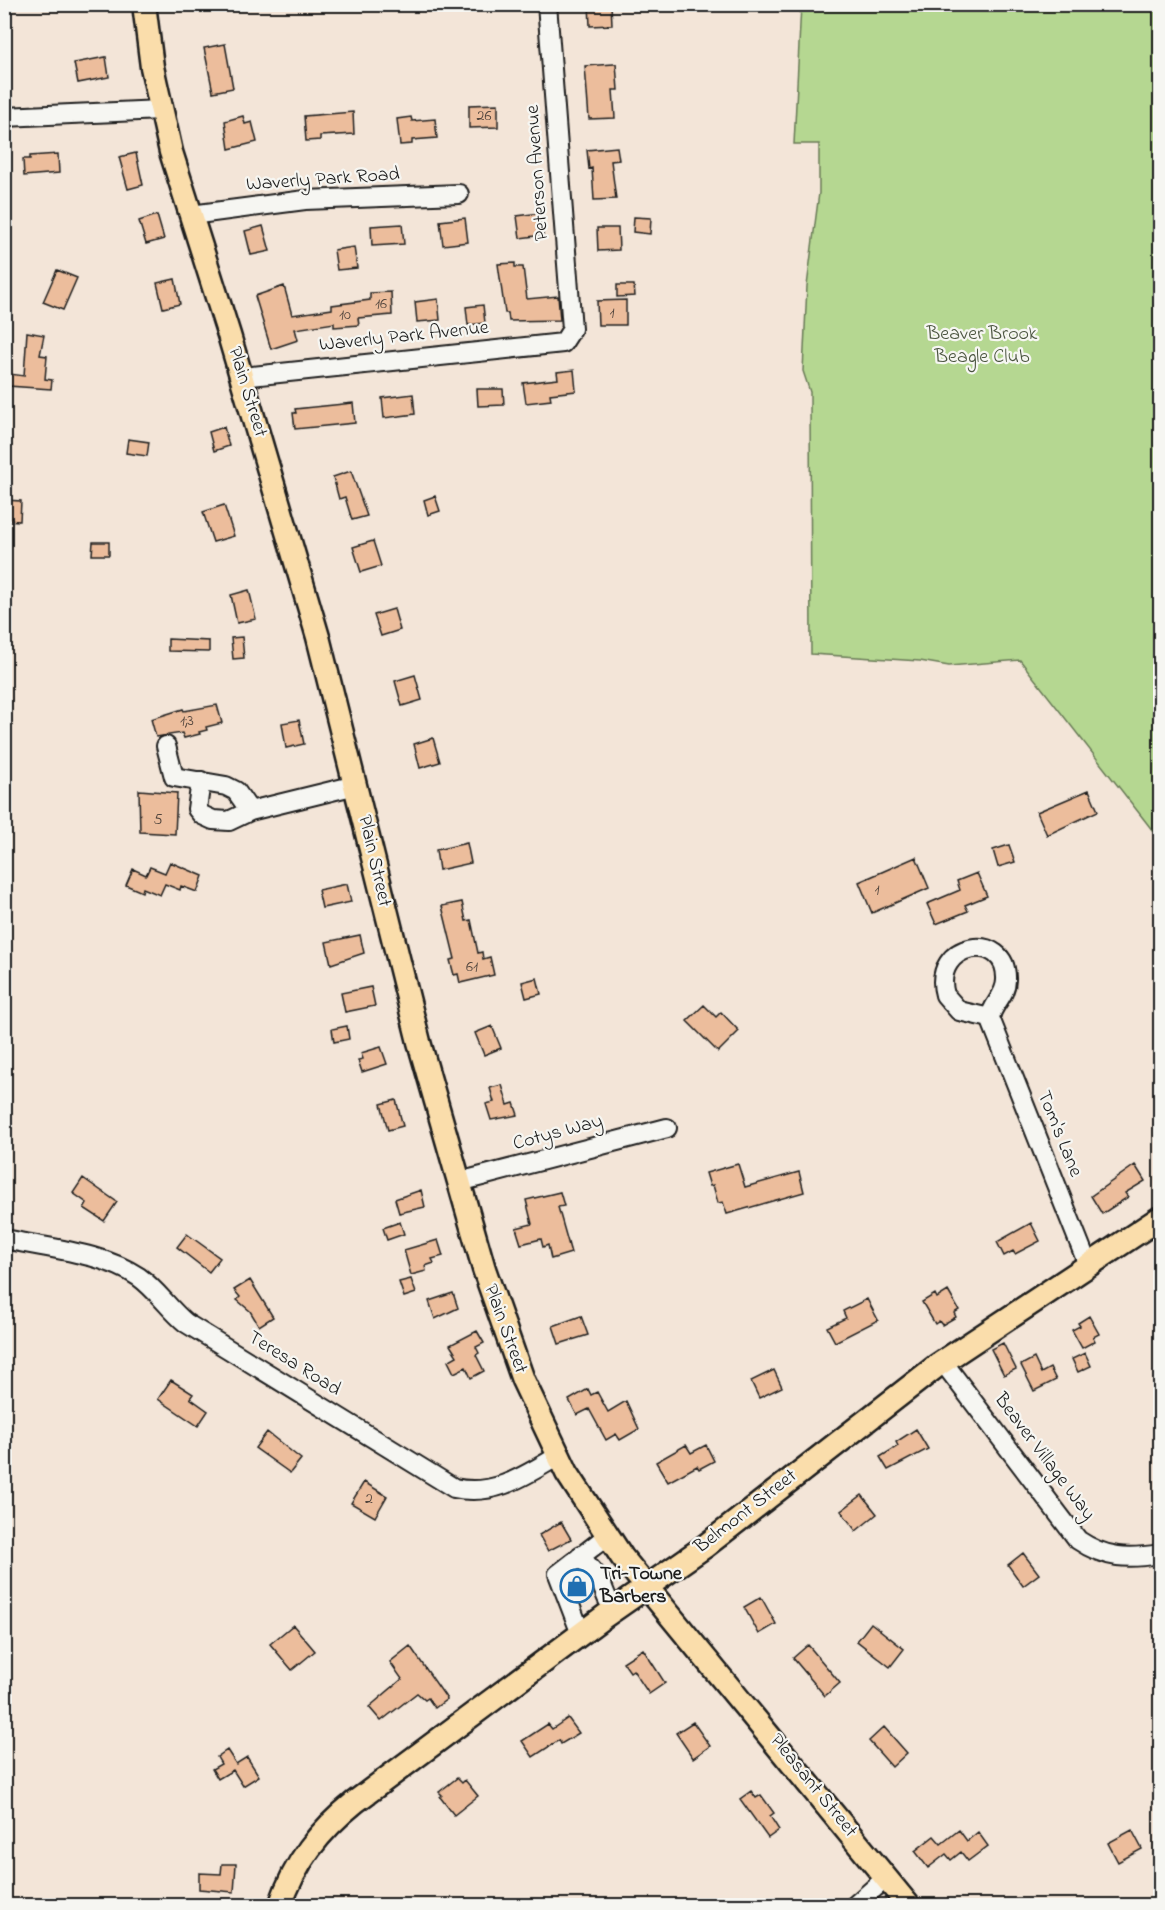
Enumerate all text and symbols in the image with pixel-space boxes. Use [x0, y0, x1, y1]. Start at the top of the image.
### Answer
house number: 26 [477, 104, 492, 128]
street label: Peterson Avenue [519, 104, 557, 242]
street label: Waverly Park Road [245, 160, 401, 200]
house number: 16 [375, 292, 387, 316]
house number: 1 [609, 301, 615, 325]
house number: 10 [339, 303, 351, 327]
street label: Waverly Park Avenue [318, 314, 490, 360]
park label: Beaver Brook Beagle Club [926, 320, 1037, 373]
street label: Plain Street [219, 343, 275, 441]
house number: 1;3 [180, 709, 194, 733]
house number: 5 [153, 808, 163, 832]
street label: Plain Street [349, 812, 399, 910]
house number: 1 [874, 878, 880, 902]
house number: 61 [466, 955, 478, 979]
street label: Tom's Lane [1029, 1086, 1089, 1182]
street label: Cotys Way [510, 1107, 606, 1159]
street label: Plain Street [475, 1280, 535, 1378]
street label: Teresa Road [242, 1324, 346, 1404]
street label: Beaver Village Way [985, 1386, 1102, 1528]
street label: Belmont Street [688, 1462, 804, 1562]
house number: 2 [365, 1487, 373, 1511]
place label: Tri-Towne Barbers [599, 1560, 683, 1612]
shop icon: Tri-Towne Barbers [559, 1568, 595, 1604]
street label: Pleasant Street [762, 1728, 864, 1844]

